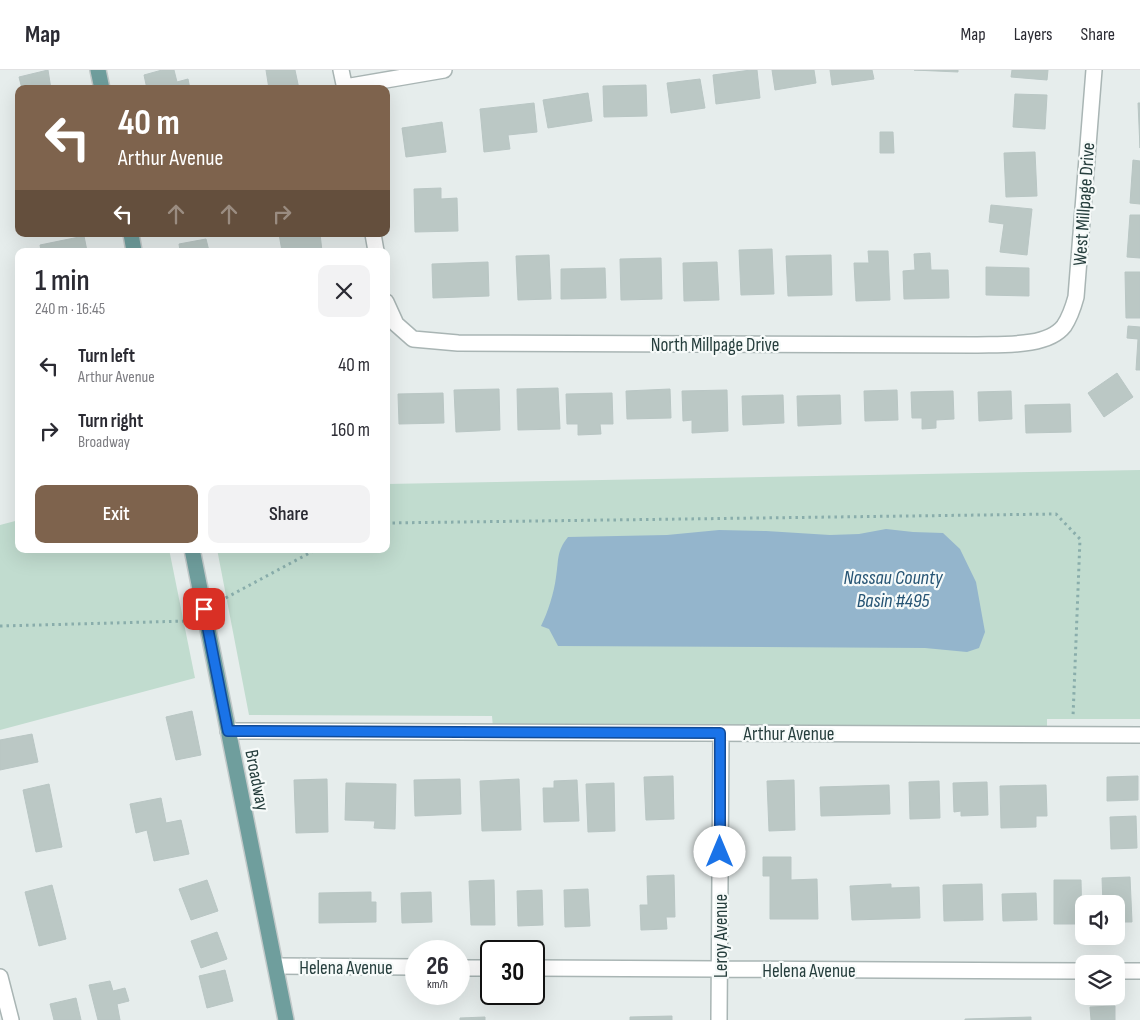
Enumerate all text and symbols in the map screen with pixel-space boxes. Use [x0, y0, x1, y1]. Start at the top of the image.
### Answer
text: Map [25, 20, 60, 49]
text: Map [961, 24, 986, 45]
text: Layers [1014, 24, 1053, 45]
text: Share [1081, 24, 1115, 45]
text: 40 m [118, 102, 180, 145]
icon: left [35, 105, 100, 170]
street label: West Millpage Drive [1069, 142, 1100, 267]
text: Arthur Avenue [118, 145, 223, 172]
icon: left [109, 200, 137, 228]
icon: ahead [162, 200, 190, 228]
icon: ahead [215, 200, 243, 228]
icon: right [268, 200, 296, 228]
text: 1 min [35, 263, 90, 299]
button: close [318, 265, 370, 317]
text: 240 m · 16:45 [35, 300, 105, 319]
street label: North Millpage Drive [651, 334, 779, 357]
text: Turn left [78, 345, 135, 368]
icon: left [35, 352, 63, 380]
text: 40 m [338, 354, 370, 377]
text: Arthur Avenue [78, 368, 155, 387]
text: Turn right [78, 410, 143, 433]
icon: right [35, 417, 63, 445]
text: 160 m [331, 419, 370, 442]
text: Broadway [78, 433, 130, 452]
button: Exit [35, 485, 198, 543]
button: Share [208, 485, 370, 543]
water label: Nassau County Basin #495 [843, 566, 944, 613]
pin [183, 588, 225, 630]
icon: arrive [190, 595, 218, 623]
street label: Arthur Avenue [743, 723, 834, 746]
street label: Broadway [239, 748, 274, 813]
position arrow [693, 825, 745, 877]
street label: Leroy Avenue [710, 894, 733, 978]
map controls [1075, 895, 1125, 1005]
button: sound [1075, 895, 1125, 945]
speed limit sign: 30 [480, 940, 545, 1005]
text: 26 [426, 951, 449, 982]
button: layers [1075, 955, 1125, 1005]
street label: Helena Avenue [299, 957, 393, 980]
street label: Helena Avenue [762, 960, 856, 983]
text: km/h [427, 977, 448, 992]

